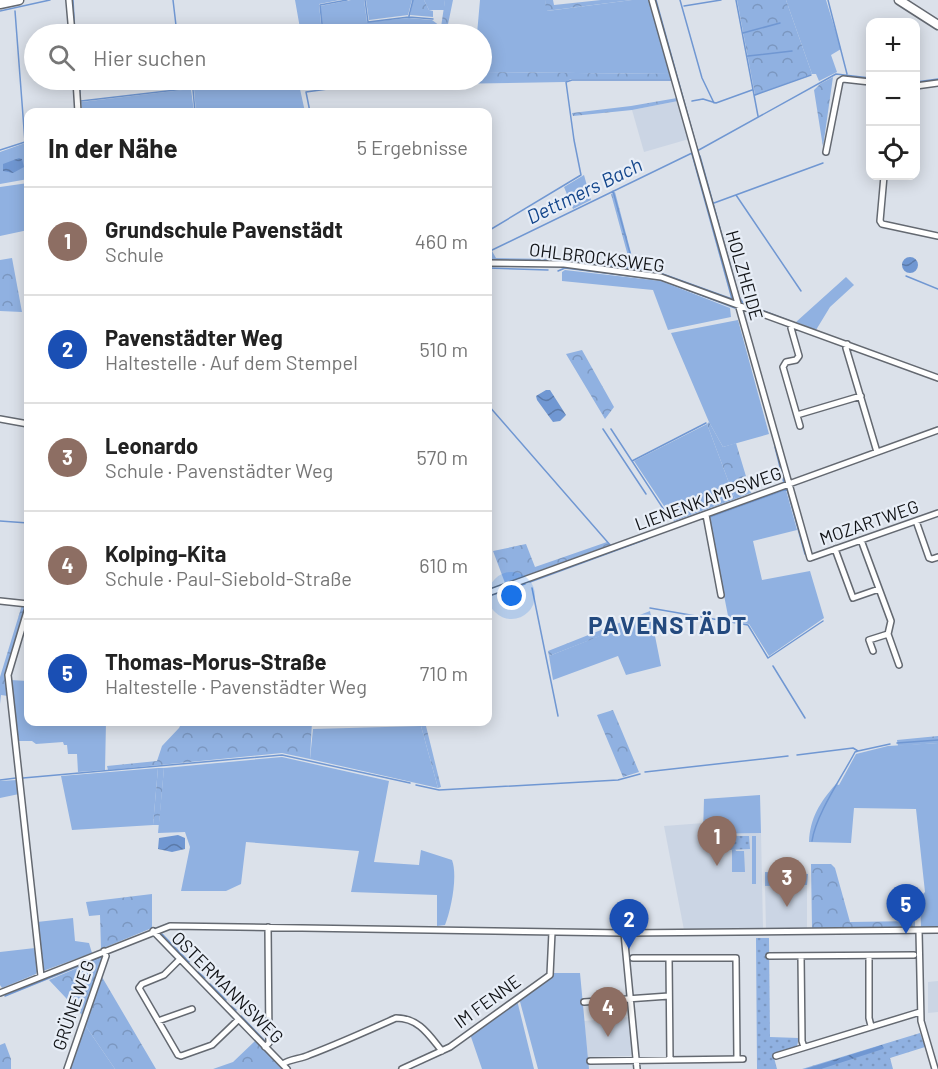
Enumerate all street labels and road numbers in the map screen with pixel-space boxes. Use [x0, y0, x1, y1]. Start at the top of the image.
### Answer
street label: HOLZHEIDE [722, 228, 768, 322]
street label: OHLBROCKSWEG [528, 238, 666, 276]
street label: LIENENKAMPSWEG [632, 461, 784, 535]
street label: MOZARTWEG [816, 495, 922, 549]
street label: OSTERMANNSWEG [167, 926, 289, 1048]
street label: GRÜNEWEG [47, 957, 99, 1053]
street label: IM FENNE [449, 969, 525, 1033]

